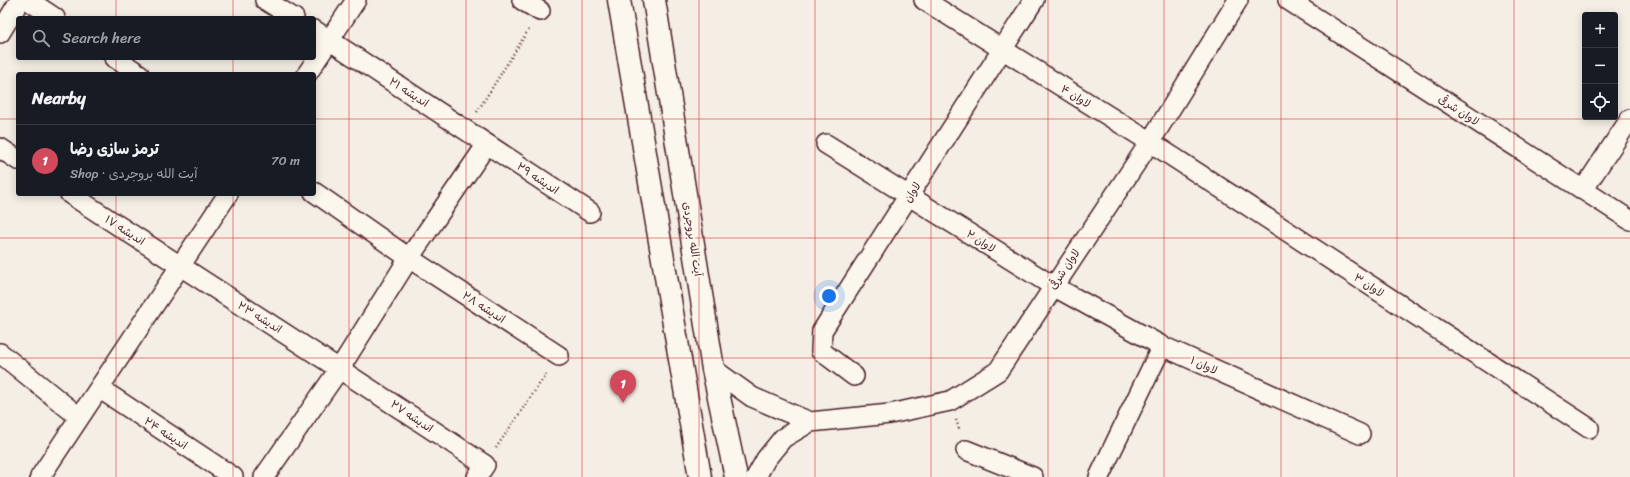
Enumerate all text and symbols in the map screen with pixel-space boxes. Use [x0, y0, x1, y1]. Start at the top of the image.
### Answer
map controls [1582, 12, 1618, 120]
button: + [1582, 12, 1618, 48]
search box [16, 16, 316, 60]
text: Search here [62, 25, 141, 51]
icon: search [30, 27, 52, 49]
button: − [1582, 48, 1618, 84]
street label: اندیشه ۲۱ [385, 72, 433, 113]
street label: لاوان ۴ [1057, 80, 1095, 113]
text: Nearby [32, 83, 86, 113]
button: locate [1582, 84, 1618, 120]
street label: لاوان شرقی [1434, 90, 1483, 131]
text: ترمز سازی رضا [70, 136, 159, 162]
text: 1 [42, 149, 48, 172]
text: 70 m [271, 149, 300, 172]
street label: اندیشه ۲۹ [513, 157, 563, 200]
text: Shop · آیت الله بروجردی [70, 162, 198, 185]
street label: لاوان [899, 178, 926, 206]
street label: آیت الله بروجردی [677, 200, 708, 279]
street label: اندیشه ۱۷ [101, 210, 149, 251]
street label: لاوان ۲ [962, 225, 999, 258]
street label: لاوان شرقی [1044, 245, 1085, 294]
street label: لاوان ۳ [1350, 268, 1388, 302]
street label: اندیشه ۲۸ [458, 286, 509, 329]
your location [819, 286, 839, 306]
street label: اندیشه ۲۳ [234, 296, 286, 339]
street label: لاوان ۱ [1187, 351, 1221, 380]
pin: 1 [610, 370, 636, 403]
street label: اندیشه ۲۷ [386, 395, 437, 438]
street label: اندیشه ۲۴ [140, 412, 191, 455]

